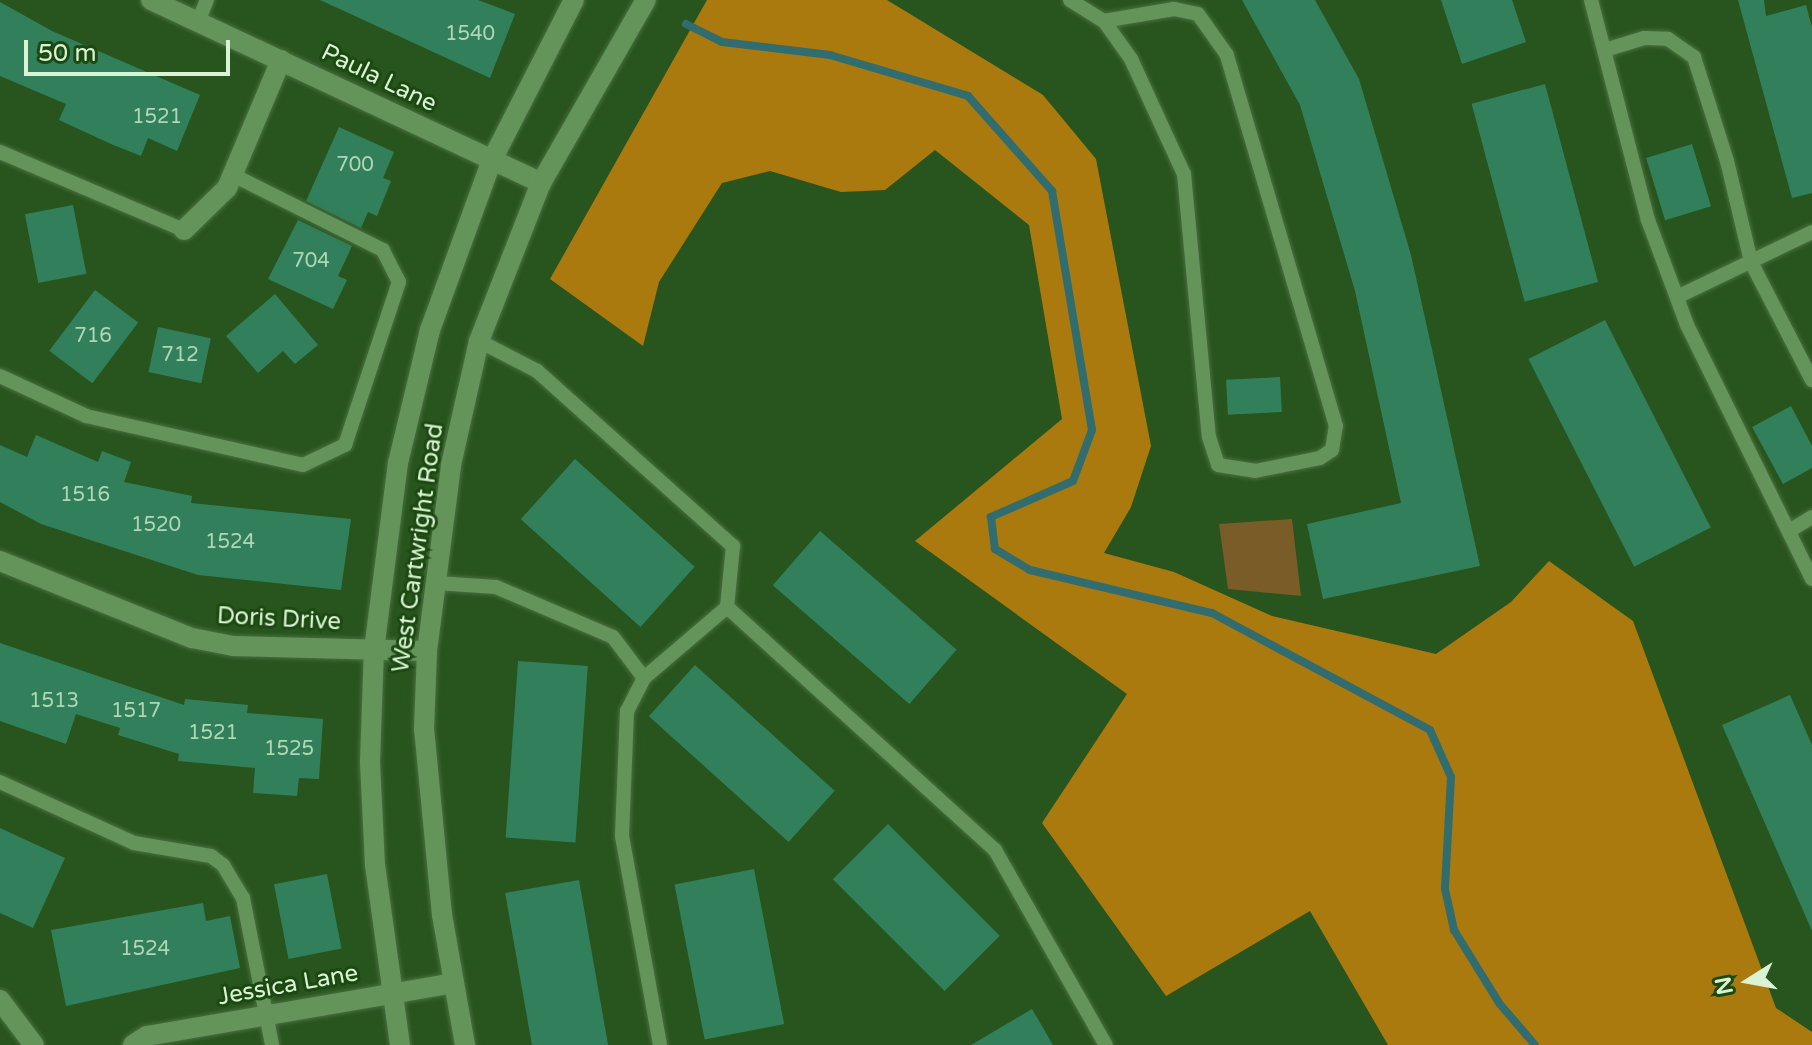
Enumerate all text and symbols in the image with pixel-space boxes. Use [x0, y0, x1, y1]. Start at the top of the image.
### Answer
house number: 1540 [445, 22, 495, 46]
scale bar [28, 24, 234, 74]
street label: Paula Lane [317, 38, 441, 118]
text: 50 m [38, 39, 96, 68]
house number: 1521 [132, 105, 182, 129]
house number: 700 [336, 153, 374, 177]
house number: 704 [292, 249, 330, 273]
house number: 716 [74, 324, 112, 348]
house number: 712 [161, 343, 199, 367]
street label: West Cartwright Road [386, 422, 450, 674]
house number: 1516 [60, 483, 110, 507]
house number: 1520 [131, 513, 181, 537]
house number: 1524 [205, 530, 255, 554]
street label: Doris Drive [216, 601, 342, 637]
house number: 1513 [29, 689, 79, 713]
house number: 1517 [111, 699, 161, 723]
house number: 1521 [188, 721, 238, 745]
house number: 1525 [264, 737, 314, 761]
house number: 1524 [120, 937, 170, 961]
north arrow [1708, 941, 1788, 1021]
street label: Jessica Lane [216, 959, 360, 1011]
text: N [1710, 974, 1739, 997]

